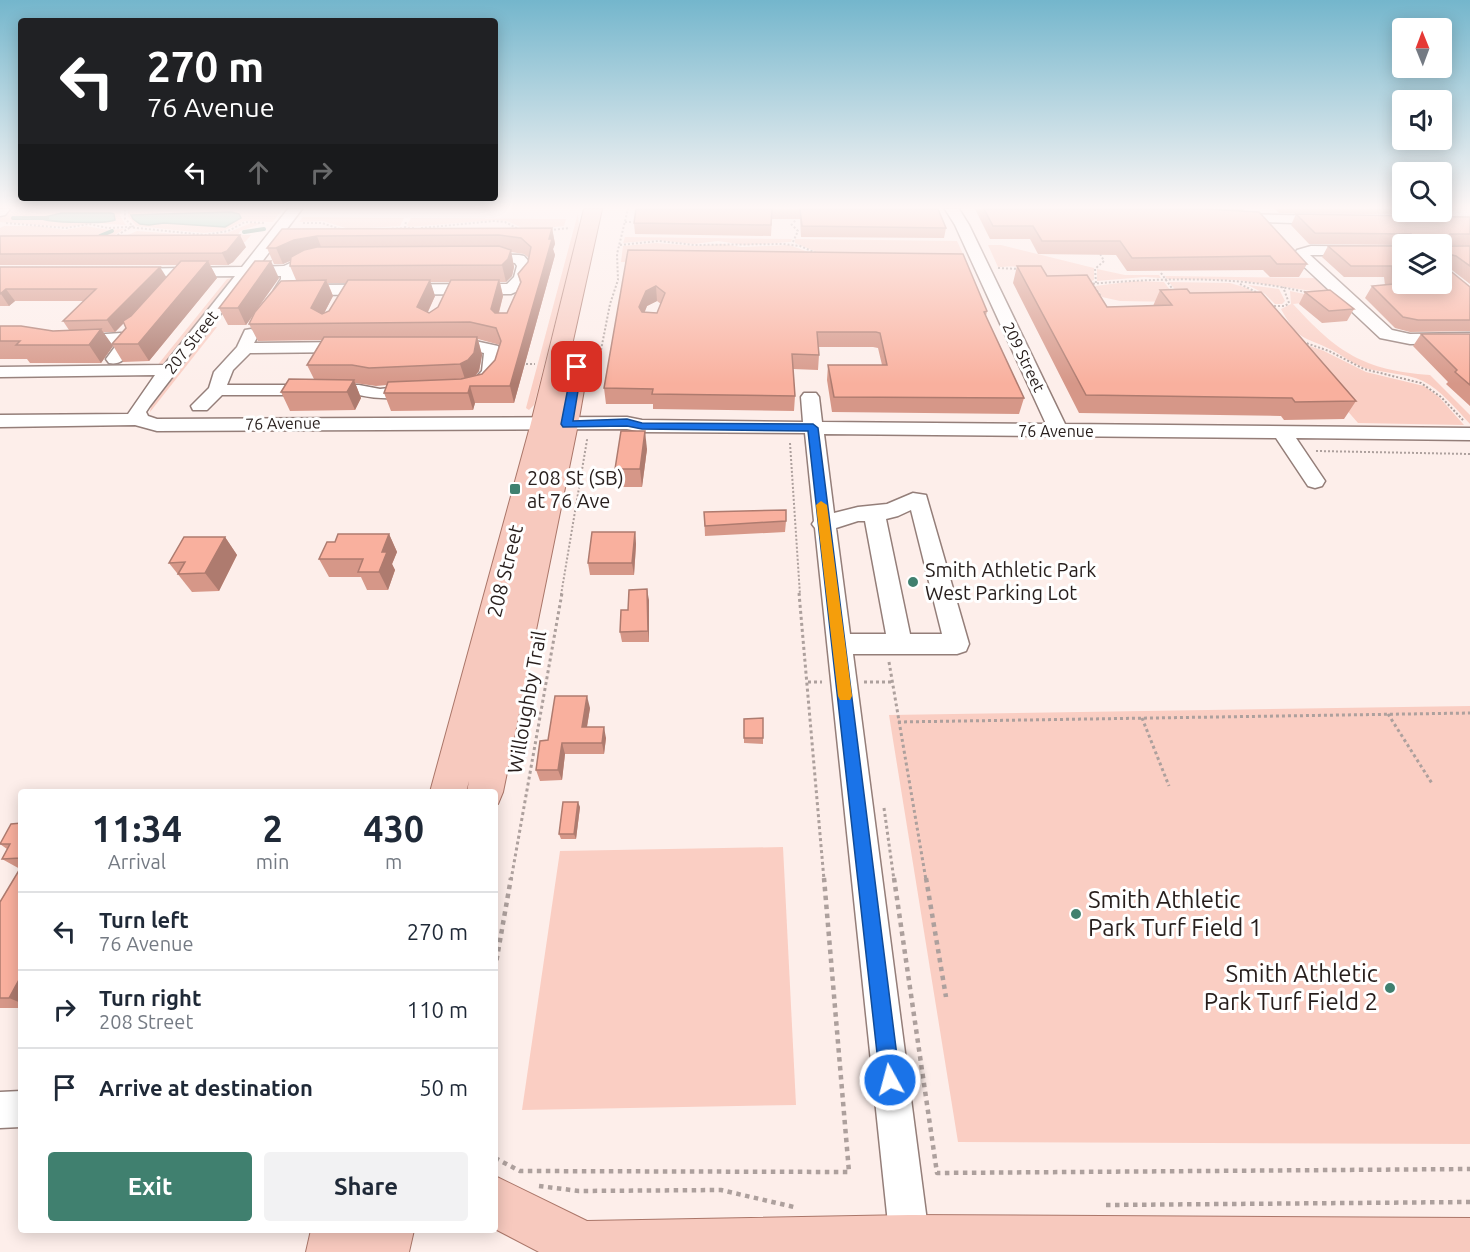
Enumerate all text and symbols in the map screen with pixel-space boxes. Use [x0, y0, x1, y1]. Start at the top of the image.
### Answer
north arrow [1392, 18, 1452, 78]
map controls [1392, 18, 1452, 294]
icon: left [48, 42, 126, 120]
text: 270 m [147, 43, 264, 90]
button: sound [1392, 90, 1452, 150]
text: 76 Avenue [147, 92, 275, 122]
icon: left [179, 156, 212, 189]
icon: ahead [242, 156, 275, 189]
icon: right [305, 156, 338, 189]
button: search [1392, 162, 1452, 222]
button: layers [1392, 234, 1452, 294]
street label: 207 Street [161, 306, 222, 377]
street label: 209 Street [999, 319, 1049, 395]
pin [551, 341, 602, 392]
icon: arrive [560, 350, 593, 383]
street label: 76 Avenue [245, 413, 321, 433]
street label: 76 Avenue [1018, 422, 1094, 440]
place label: 208 St (SB) at 76 Ave [527, 466, 624, 512]
marker: 208 St (SB) at 76 Ave [508, 482, 522, 496]
street label: 208 Street [482, 522, 527, 619]
place label: Smith Athletic Park West Parking Lot [925, 558, 1096, 604]
marker: Smith Athletic Park West Parking Lot [906, 575, 920, 589]
street label: Willoughby Trail [503, 629, 550, 775]
text: 11:34 [92, 808, 182, 849]
text: 2 [262, 808, 283, 849]
text: 430 [363, 808, 424, 849]
text: Arrival [108, 850, 166, 873]
text: min [256, 850, 289, 873]
text: m [385, 850, 402, 873]
place label: Smith Athletic Park Turf Field 1 [1088, 886, 1262, 941]
text: Turn left [99, 907, 189, 932]
marker: Smith Athletic Park Turf Field 1 [1069, 907, 1083, 921]
icon: left [48, 915, 81, 948]
text: 270 m [407, 919, 468, 944]
text: 76 Avenue [99, 932, 194, 955]
place label: Smith Athletic Park Turf Field 2 [1204, 960, 1378, 1015]
marker: Smith Athletic Park Turf Field 2 [1383, 981, 1397, 995]
text: Turn right [99, 985, 201, 1010]
icon: right [48, 993, 81, 1026]
text: 110 m [407, 997, 468, 1022]
text: 208 Street [99, 1010, 193, 1033]
position arrow [858, 1048, 922, 1112]
icon: arrive [48, 1071, 81, 1104]
text: Arrive at destination [99, 1075, 313, 1100]
text: 50 m [419, 1075, 468, 1100]
button: Exit [48, 1152, 252, 1221]
button: Share [264, 1152, 468, 1221]

